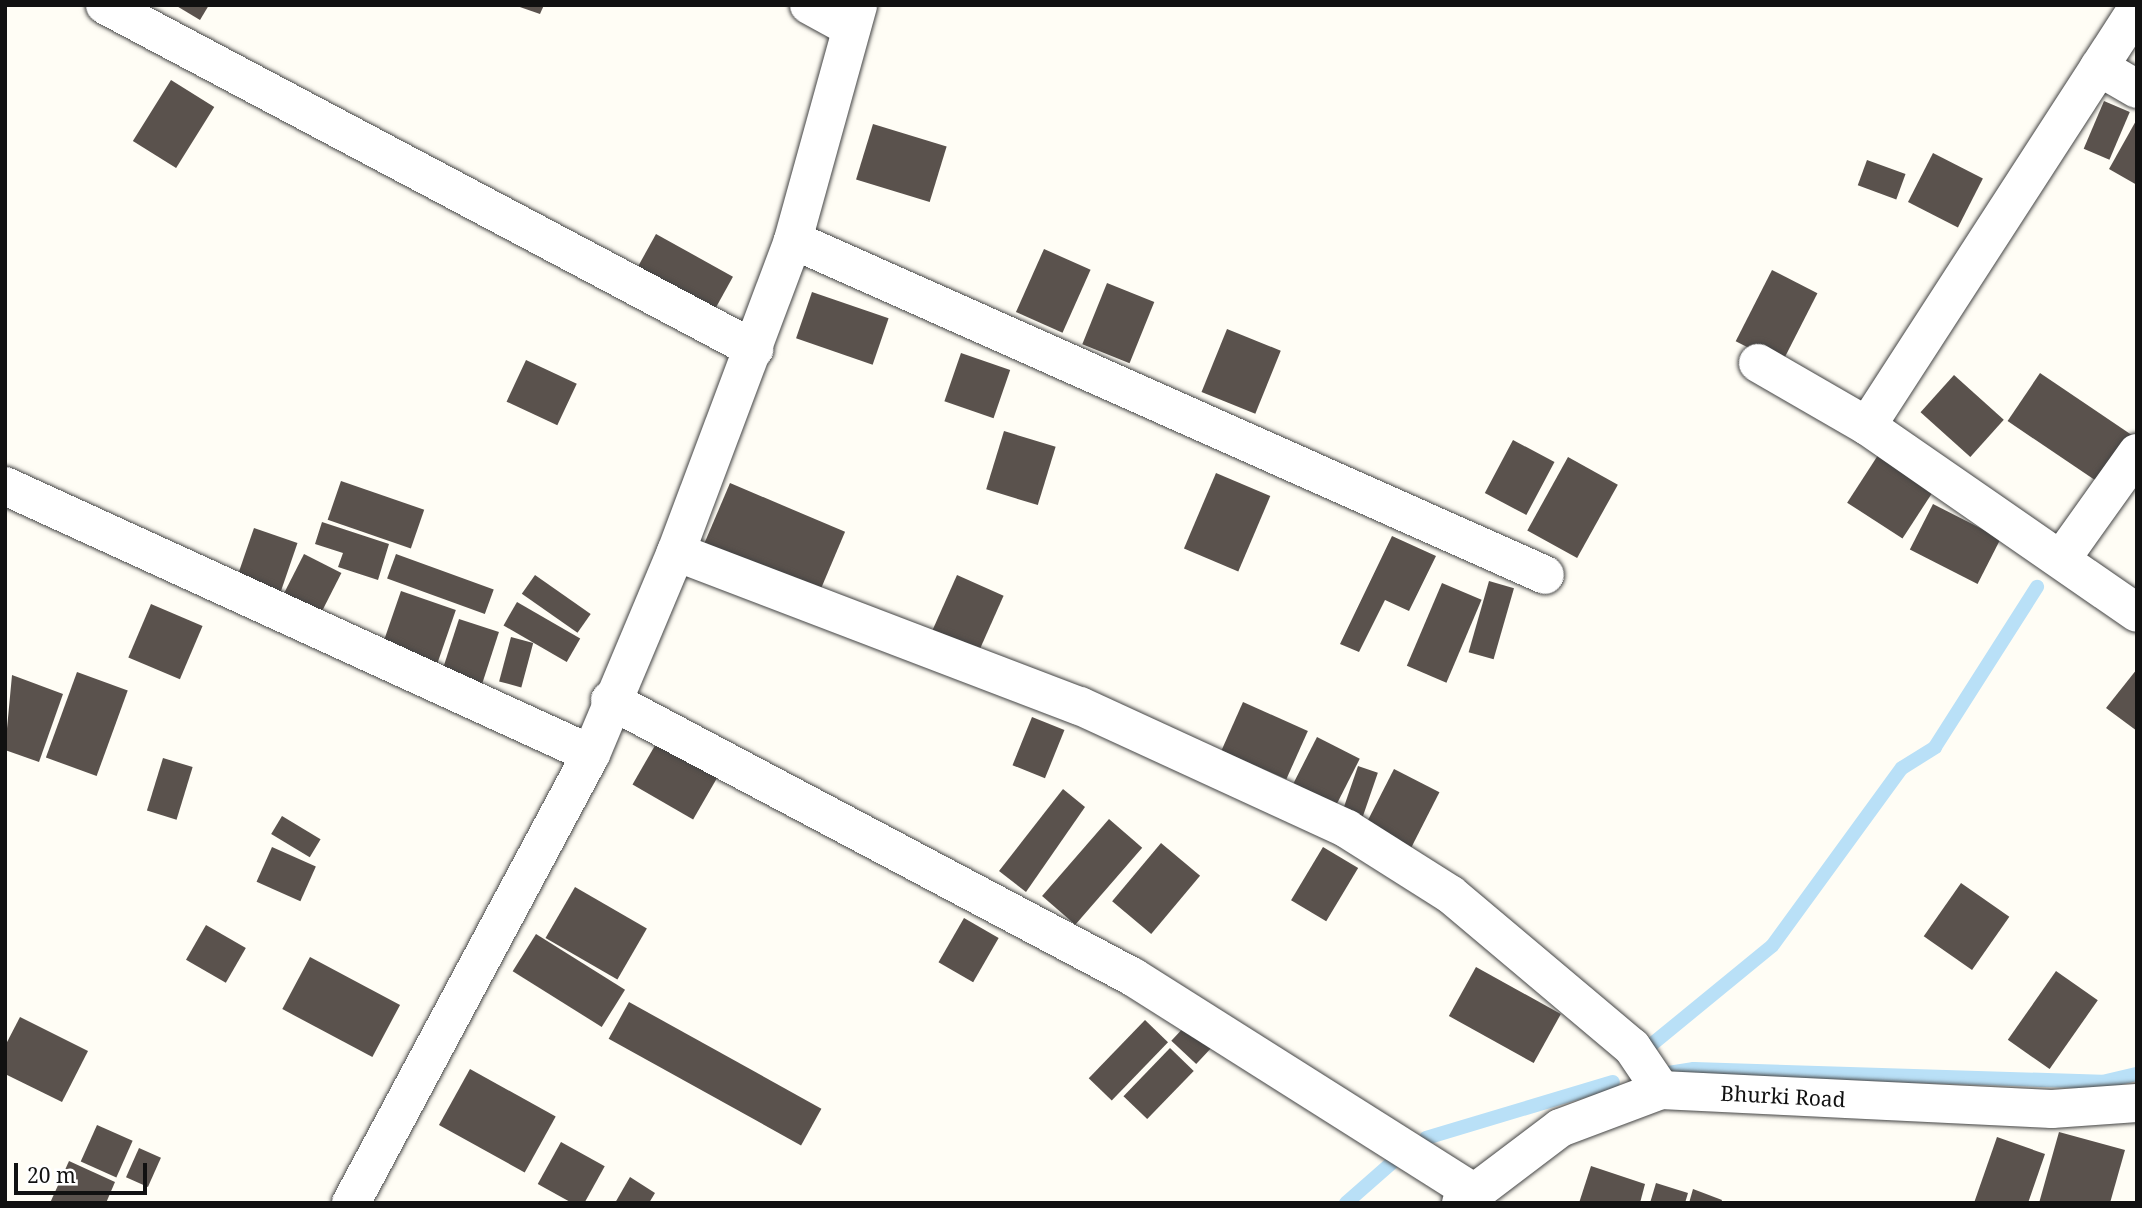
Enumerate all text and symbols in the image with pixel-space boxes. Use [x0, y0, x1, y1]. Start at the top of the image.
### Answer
street label: Bhurki Road [1720, 1080, 1846, 1112]
scale bar [18, 1148, 150, 1192]
text: 20 m [27, 1161, 76, 1189]

